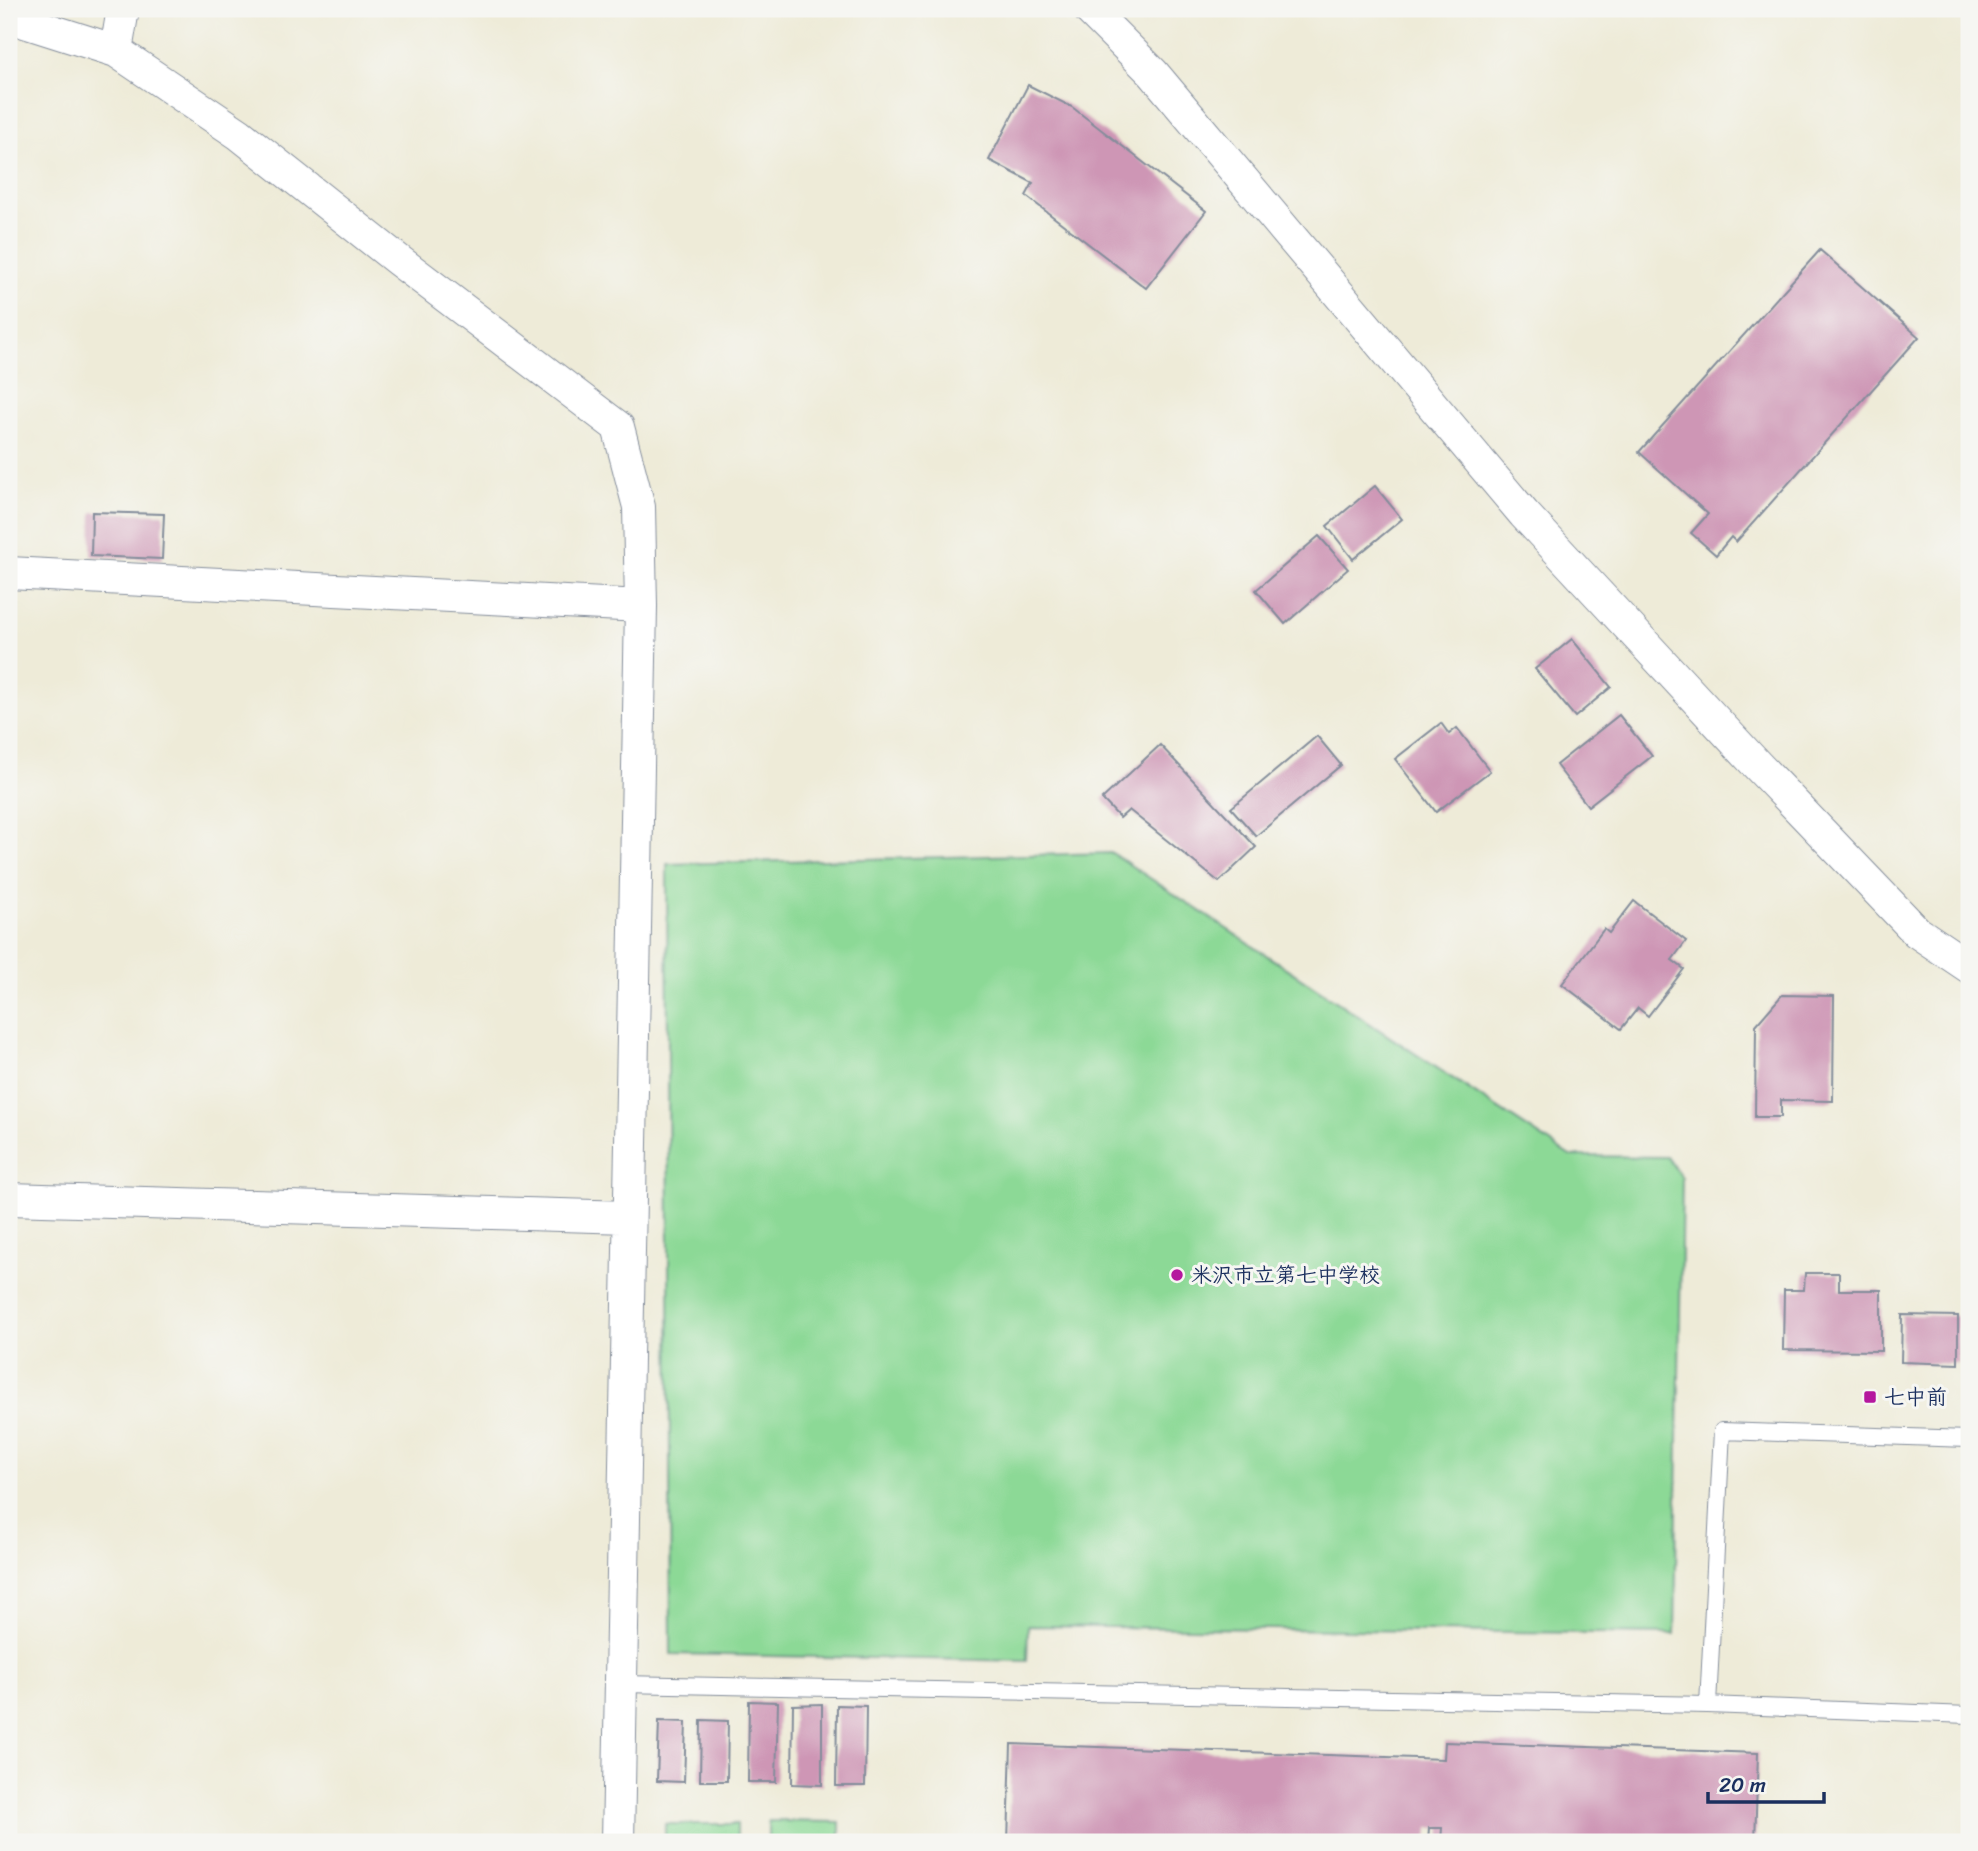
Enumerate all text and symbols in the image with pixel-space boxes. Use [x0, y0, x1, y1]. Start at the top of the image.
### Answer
place label: 米沢市立第七中学校 [1191, 1256, 1380, 1294]
marker: 米沢市立第七中学校 [1169, 1267, 1185, 1283]
place label: 七中前 [1884, 1378, 1947, 1416]
marker: 七中前 [1862, 1389, 1878, 1405]
scale bar [1708, 1760, 1824, 1804]
text: 20 m [1719, 1766, 1766, 1804]

